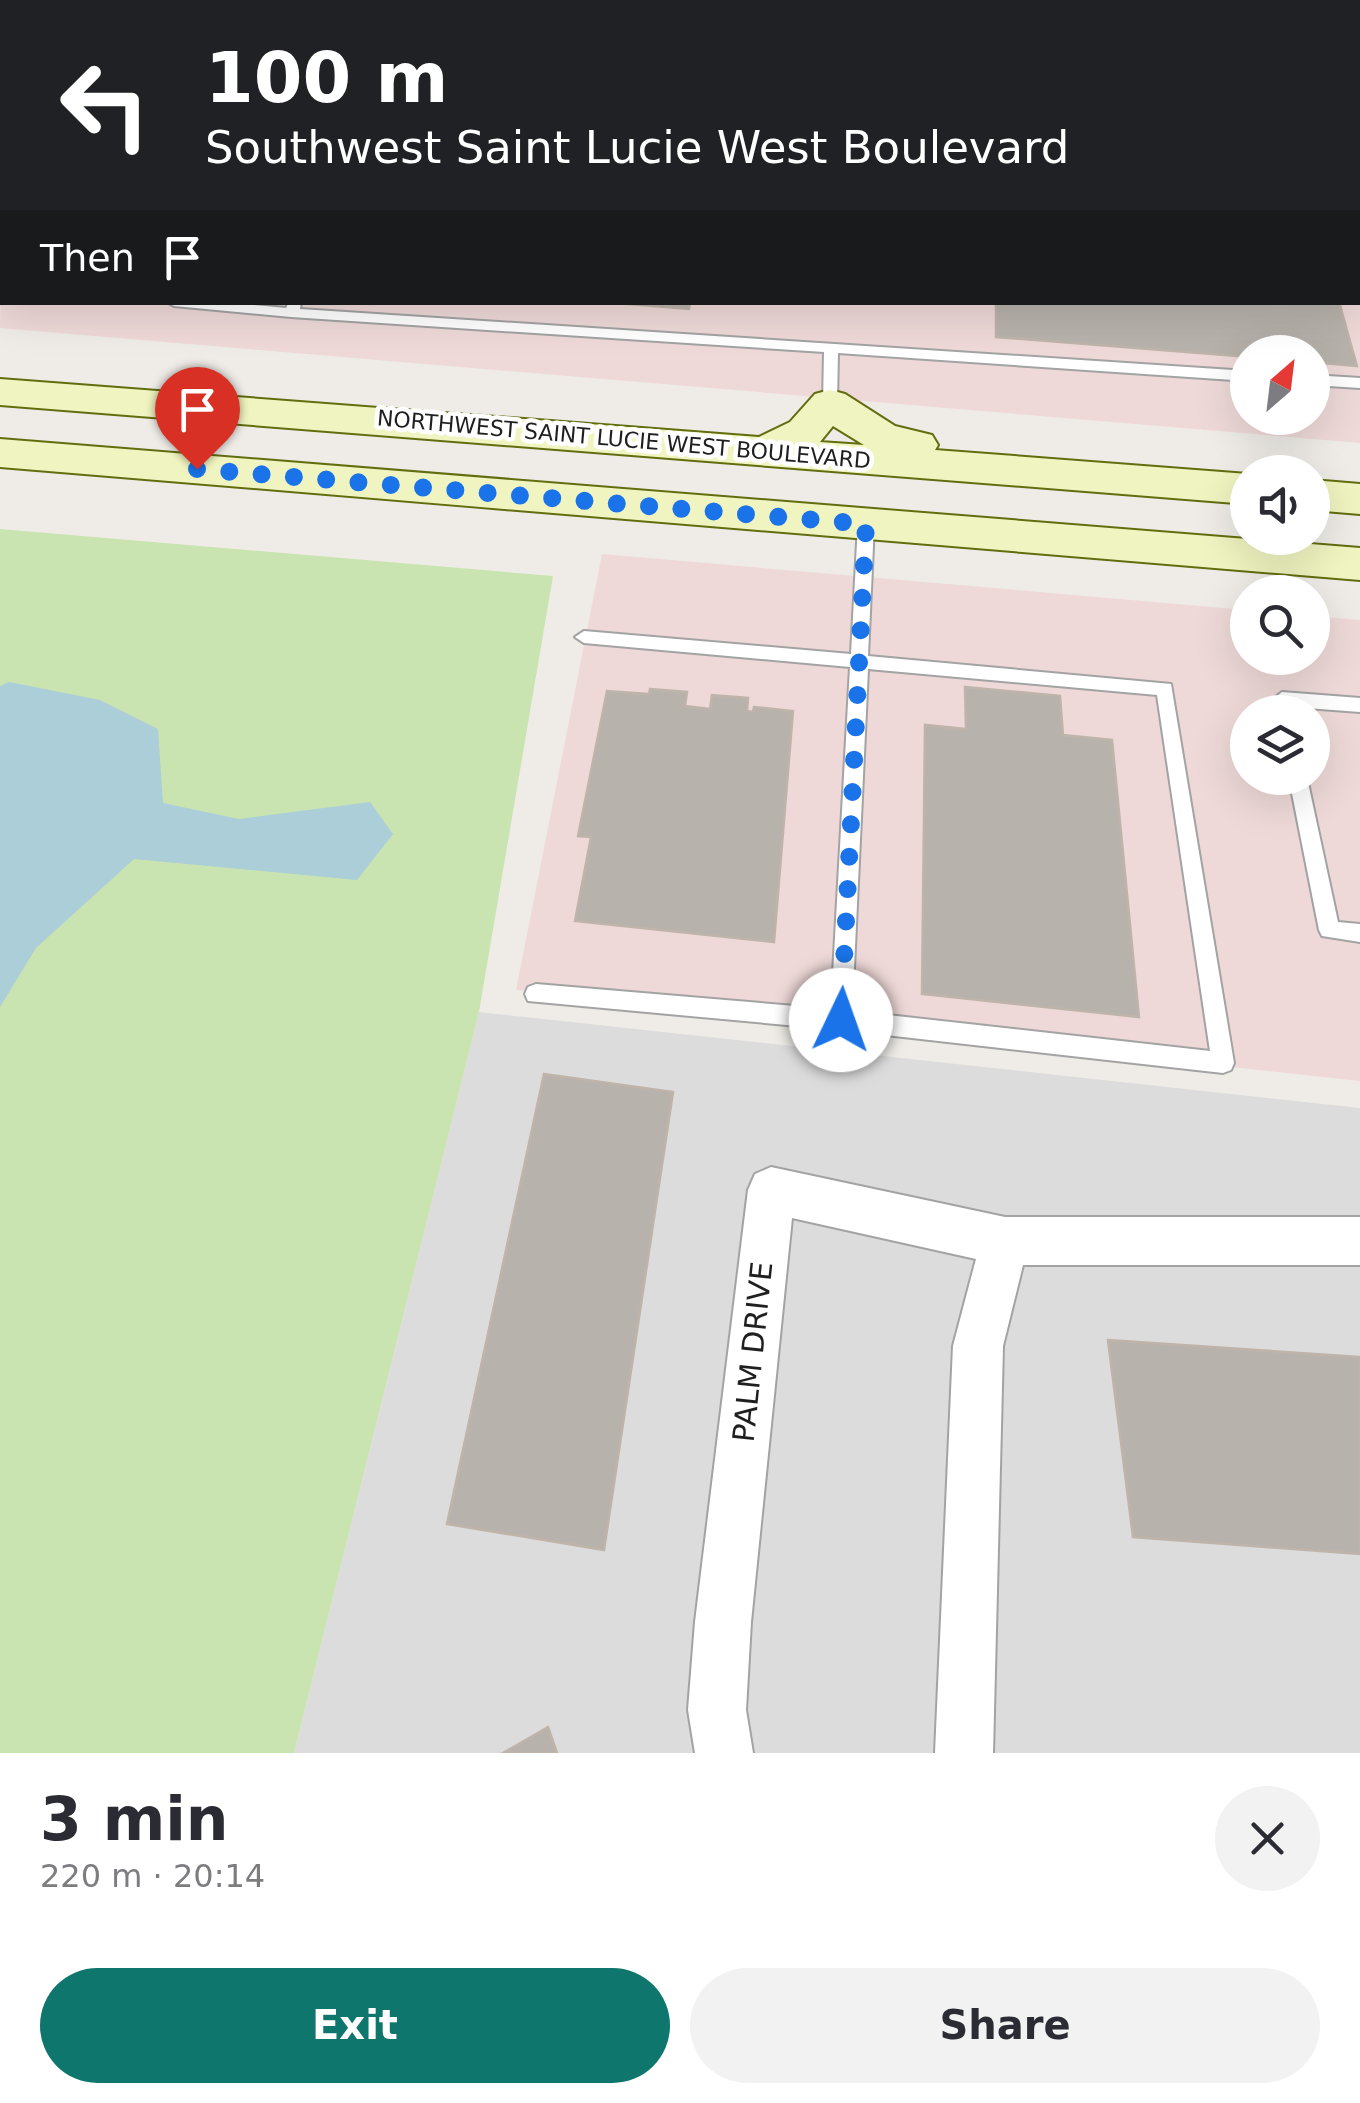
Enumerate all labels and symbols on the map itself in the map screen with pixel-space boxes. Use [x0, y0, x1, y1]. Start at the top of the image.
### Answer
north arrow [1230, 335, 1330, 435]
pin [155, 367, 240, 470]
street label: NORTHWEST SAINT LUCIE WEST BOULEVARD [376, 405, 872, 474]
position arrow [789, 968, 893, 1072]
street label: PALM DRIVE [726, 1260, 779, 1444]

